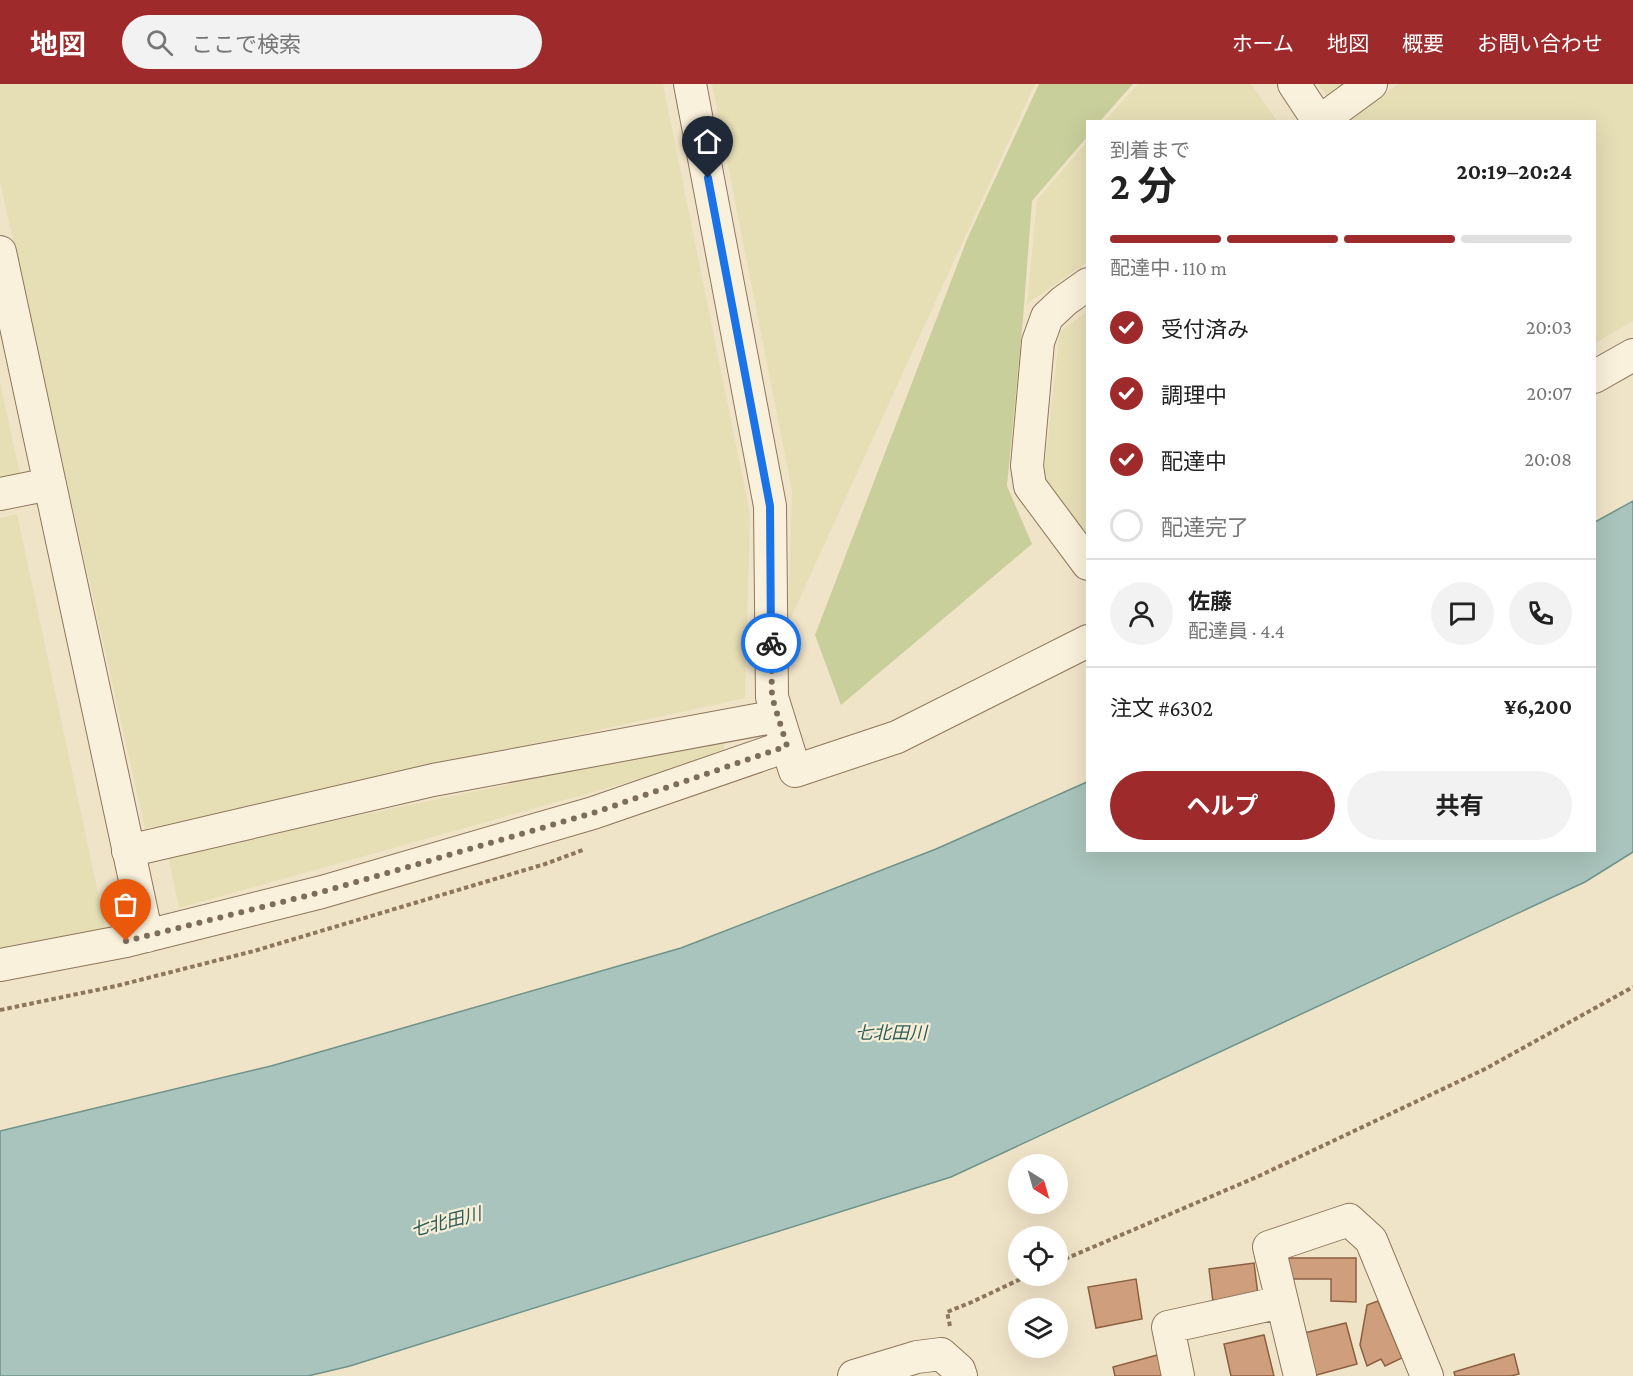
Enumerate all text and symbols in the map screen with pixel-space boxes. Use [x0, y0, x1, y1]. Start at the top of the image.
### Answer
search box [122, 15, 542, 69]
icon: search [143, 26, 176, 59]
text: 地図 [30, 29, 86, 60]
text: ここで検索 [191, 32, 301, 57]
text: ホーム [1232, 32, 1294, 56]
text: 地図 [1327, 32, 1369, 56]
text: 概要 [1402, 32, 1444, 56]
text: お問い合わせ [1477, 32, 1603, 56]
pin [682, 116, 733, 178]
icon: home [691, 125, 724, 158]
text: 到着まで [1110, 139, 1190, 161]
text: 20:19–20:24 [1457, 159, 1572, 184]
text: 2 分 [1110, 164, 1176, 207]
text: 配達中 · 110 m [1110, 257, 1227, 279]
icon: check [1110, 311, 1143, 344]
text: 20:03 [1526, 316, 1572, 338]
text: 受付済み [1161, 317, 1249, 342]
icon: check [1110, 377, 1143, 410]
text: 20:07 [1527, 382, 1572, 404]
text: 調理中 [1161, 383, 1227, 408]
icon: check [1110, 443, 1143, 476]
text: 20:08 [1525, 448, 1572, 470]
text: 配達中 [1161, 449, 1227, 474]
text: 配達完了 [1161, 515, 1249, 540]
button: person [1110, 582, 1173, 645]
button: chat [1431, 582, 1494, 645]
button: phone [1509, 582, 1572, 645]
text: 佐藤 [1188, 589, 1232, 614]
courier [741, 613, 801, 673]
text: 配達員 · 4.4 [1188, 620, 1285, 642]
icon: bike [755, 627, 788, 660]
text: ¥6,200 [1504, 694, 1572, 719]
text: 注文 #6302 [1110, 696, 1213, 721]
button: ヘルプ [1110, 771, 1335, 840]
button: 共有 [1347, 771, 1572, 840]
pin [100, 879, 151, 941]
icon: bag [109, 888, 142, 921]
water label: 七北田川 [855, 1023, 929, 1043]
north arrow [1008, 1154, 1068, 1214]
map controls [1008, 1154, 1068, 1358]
water label: 七北田川 [409, 1203, 485, 1240]
button: locate [1008, 1226, 1068, 1286]
button: layers [1008, 1298, 1068, 1358]

